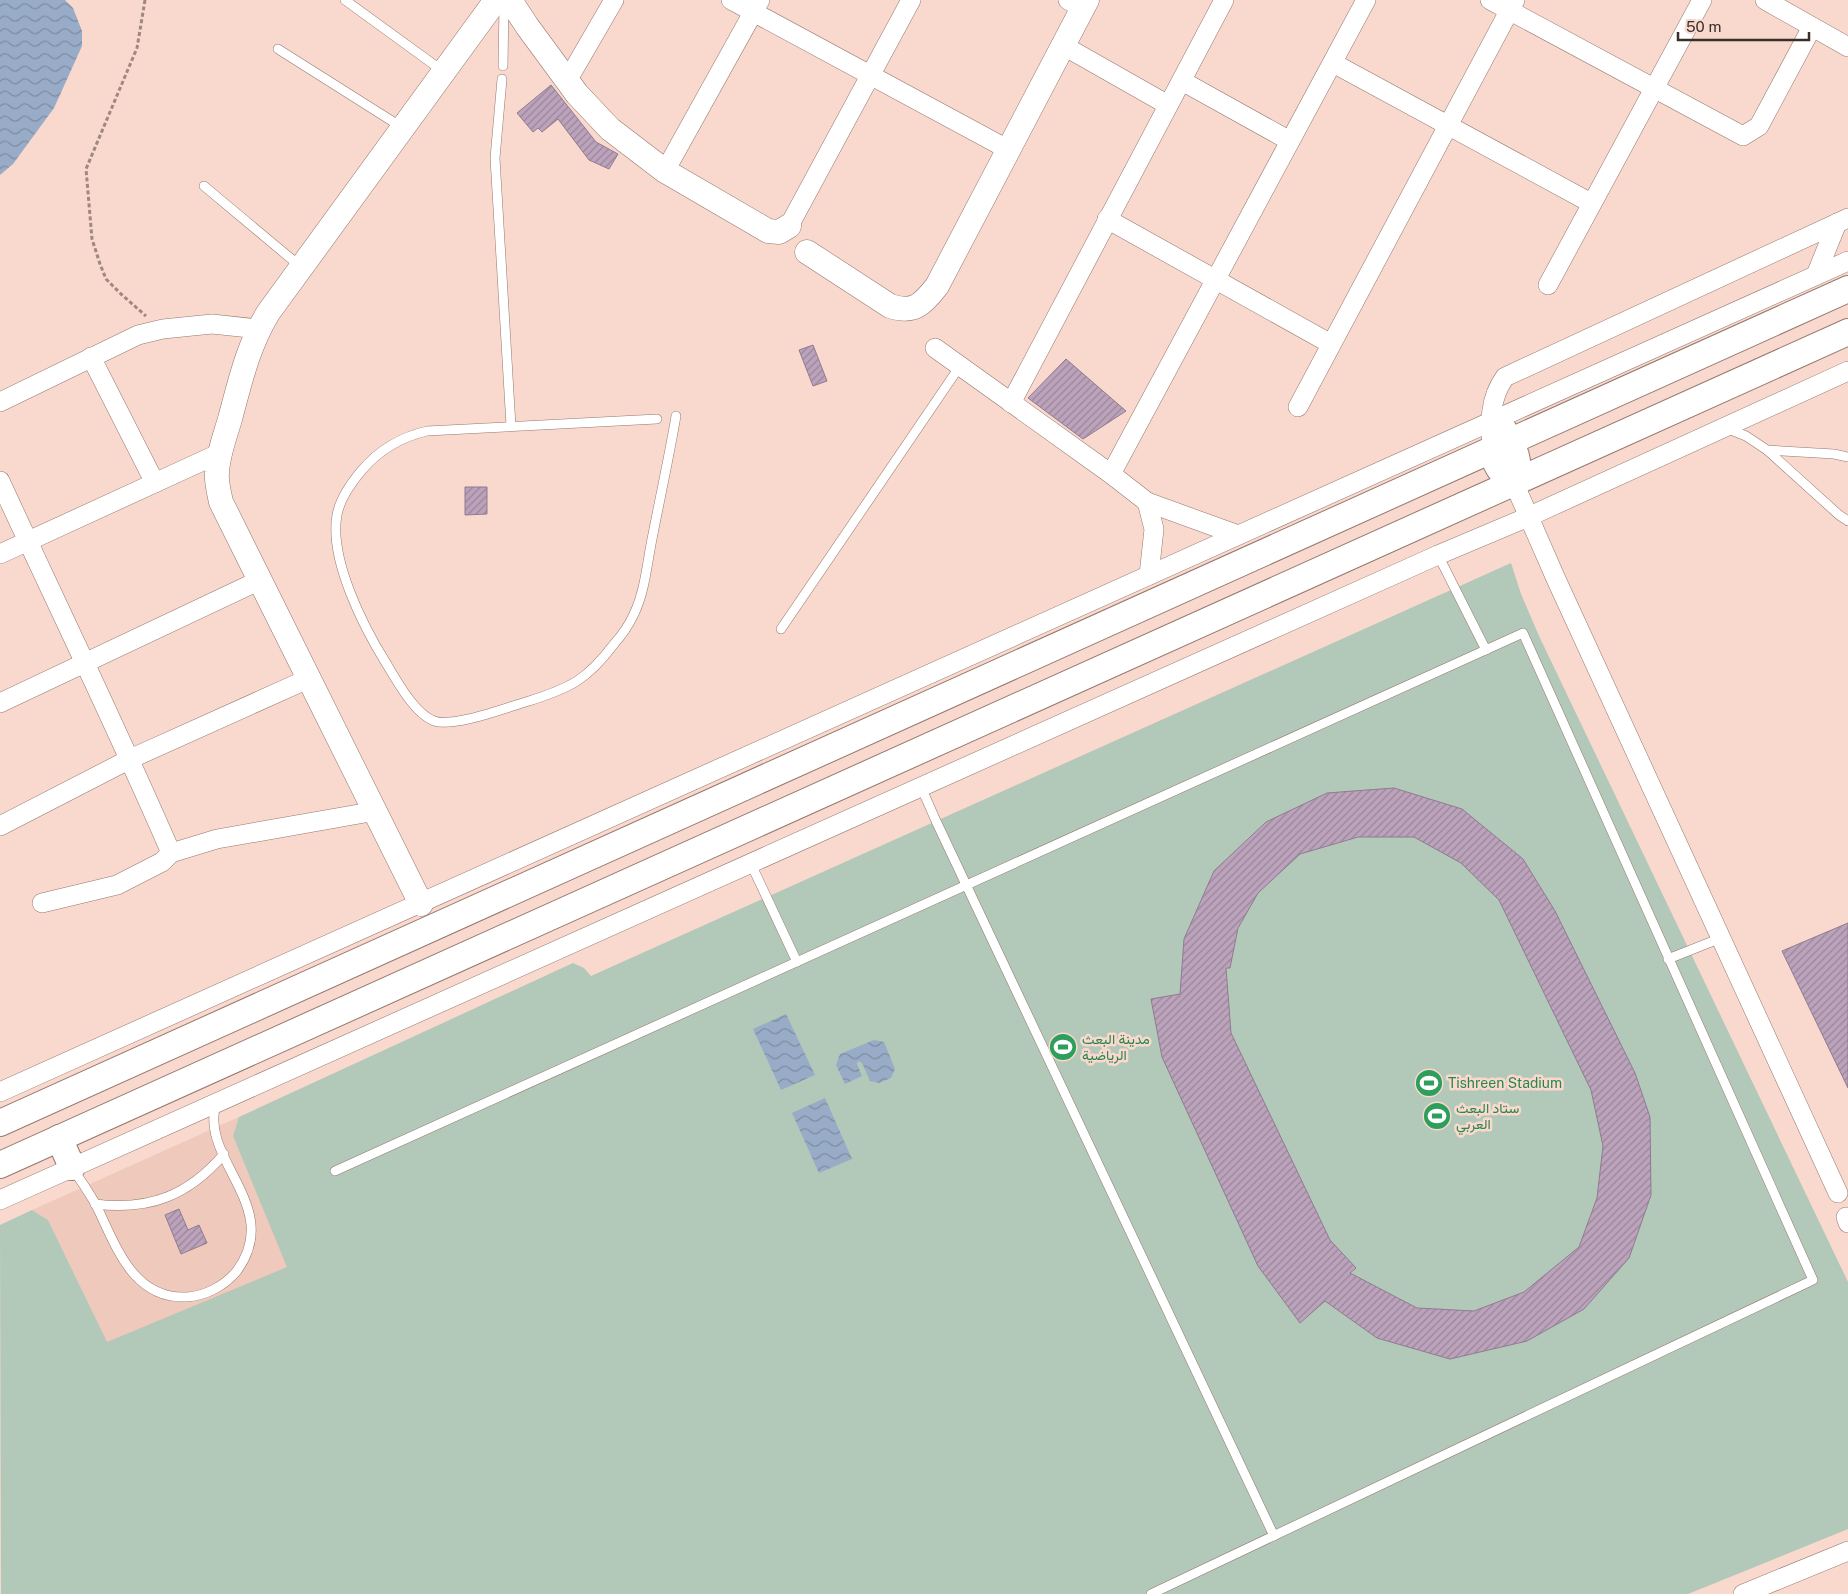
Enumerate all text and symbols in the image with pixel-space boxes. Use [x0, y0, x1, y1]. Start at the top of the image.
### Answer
scale bar [1678, 10, 1809, 42]
text: 50 m [1686, 18, 1721, 35]
place label: مدينة البعث الرياضية [1082, 1031, 1150, 1064]
sports icon: مدينة البعث الرياضية [1048, 1032, 1078, 1062]
sports icon: Tishreen Stadium [1414, 1068, 1444, 1098]
place label: Tishreen Stadium [1448, 1075, 1562, 1091]
place label: ستاد البعث العربي [1456, 1100, 1519, 1136]
sports icon: ستاد البعث العربي [1422, 1101, 1452, 1131]

